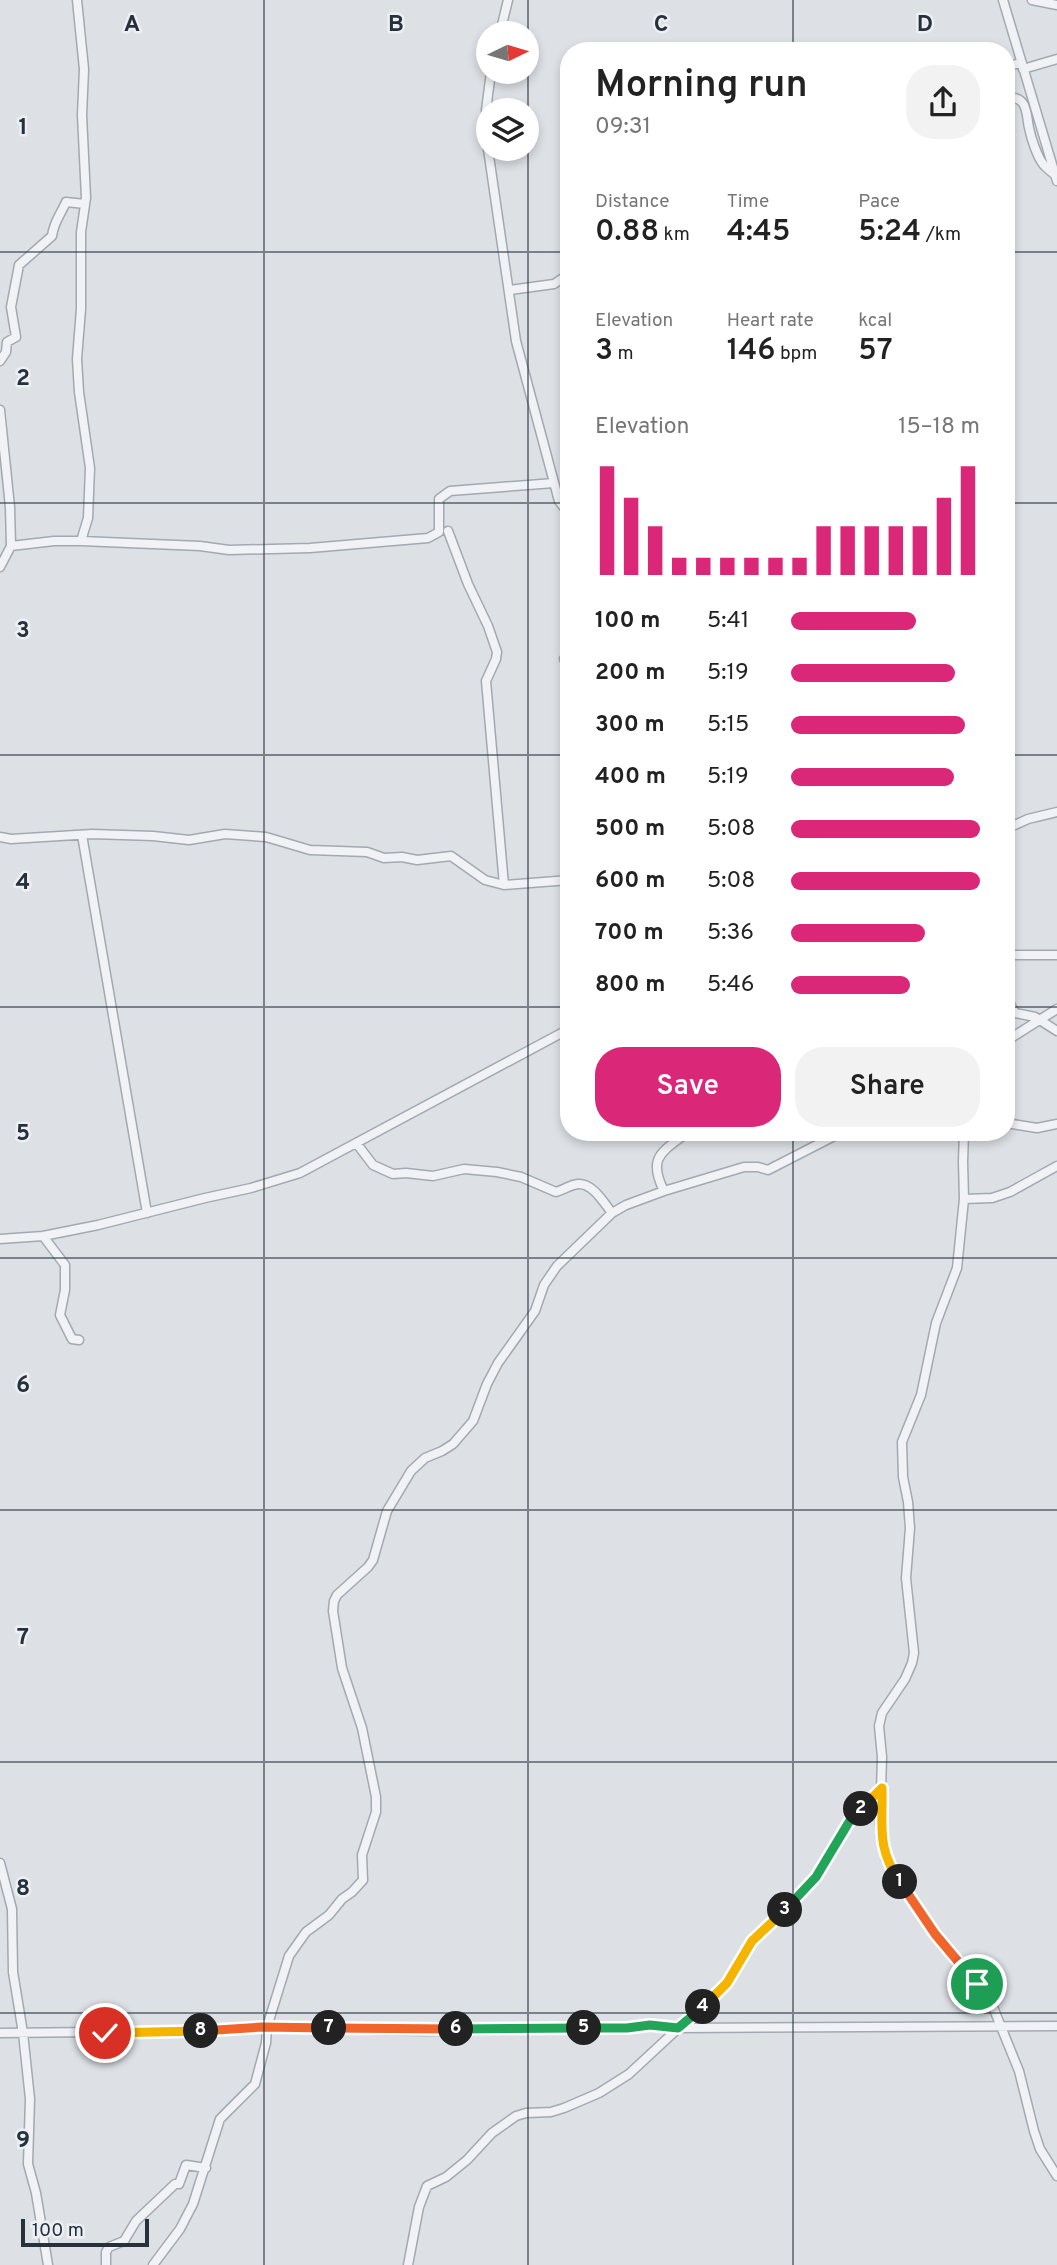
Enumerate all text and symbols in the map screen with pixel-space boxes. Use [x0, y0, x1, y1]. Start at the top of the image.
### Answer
text: A [124, 11, 140, 40]
text: B [388, 11, 404, 40]
text: C [654, 11, 668, 40]
text: D [917, 11, 933, 40]
north arrow [476, 21, 539, 84]
map controls [476, 21, 539, 161]
text: Morning run [595, 62, 808, 111]
button: share [906, 65, 980, 139]
button: layers [476, 98, 539, 161]
text: 09:31 [595, 113, 651, 142]
text: 1 [18, 114, 28, 143]
text: Distance [595, 190, 670, 214]
text: Time [727, 190, 769, 214]
text: Pace [858, 190, 900, 214]
text: 0.88 [595, 214, 659, 251]
text: 4:45 [727, 214, 790, 251]
text: 5:24 [858, 214, 921, 251]
text: km [659, 223, 690, 247]
text: /km [921, 223, 961, 247]
text: Elevation [595, 309, 673, 333]
text: Heart rate [727, 309, 814, 333]
text: kcal [858, 309, 892, 333]
text: 3 [595, 333, 613, 370]
text: 146 [727, 333, 776, 370]
text: 57 [858, 333, 893, 370]
text: m [613, 342, 634, 366]
text: bpm [776, 342, 817, 366]
text: 2 [16, 365, 30, 394]
text: Elevation [595, 413, 690, 442]
text: 15–18 m [898, 413, 980, 442]
text: 100 m [595, 607, 660, 636]
text: 5:41 [707, 607, 749, 636]
text: 3 [16, 617, 30, 646]
text: 200 m [595, 659, 665, 688]
text: 5:19 [707, 659, 749, 688]
text: 300 m [595, 711, 665, 740]
text: 5:15 [707, 711, 749, 740]
text: 400 m [595, 763, 666, 792]
text: 5:19 [707, 763, 749, 792]
text: 500 m [595, 815, 665, 844]
text: 5:08 [707, 815, 755, 844]
text: 600 m [595, 867, 665, 896]
text: 5:08 [707, 867, 755, 896]
text: 4 [16, 869, 30, 898]
text: 700 m [595, 919, 664, 948]
text: 5:36 [707, 919, 754, 948]
text: 800 m [595, 971, 665, 1000]
text: 5:46 [707, 971, 754, 1000]
button: Save [595, 1047, 781, 1127]
button: Share [795, 1047, 980, 1127]
text: 5 [16, 1120, 30, 1149]
text: 6 [16, 1372, 30, 1401]
text: 7 [17, 1624, 29, 1653]
pin: 2 [844, 1792, 878, 1826]
text: 2 [855, 1796, 866, 1820]
pin: 1 [883, 1864, 918, 1899]
text: 1 [896, 1869, 903, 1893]
text: 8 [16, 1875, 30, 1904]
pin: 3 [768, 1892, 802, 1927]
text: 3 [779, 1897, 790, 1921]
pin [947, 1954, 1007, 2014]
icon: arrive [958, 1965, 996, 2003]
pin: 4 [686, 1990, 720, 2024]
text: 4 [696, 1994, 709, 2018]
pin [75, 2003, 135, 2063]
pin: 7 [312, 2010, 346, 2046]
pin: 5 [566, 2010, 602, 2046]
pin: 6 [438, 2011, 474, 2046]
icon: check [86, 2014, 124, 2052]
pin: 8 [184, 2014, 218, 2048]
text: 7 [323, 2015, 334, 2039]
text: 5 [578, 2015, 589, 2039]
text: 6 [450, 2016, 461, 2040]
text: 8 [195, 2018, 206, 2042]
text: 9 [16, 2127, 30, 2156]
scale bar [21, 2216, 149, 2248]
text: 100 m [32, 2219, 84, 2243]

